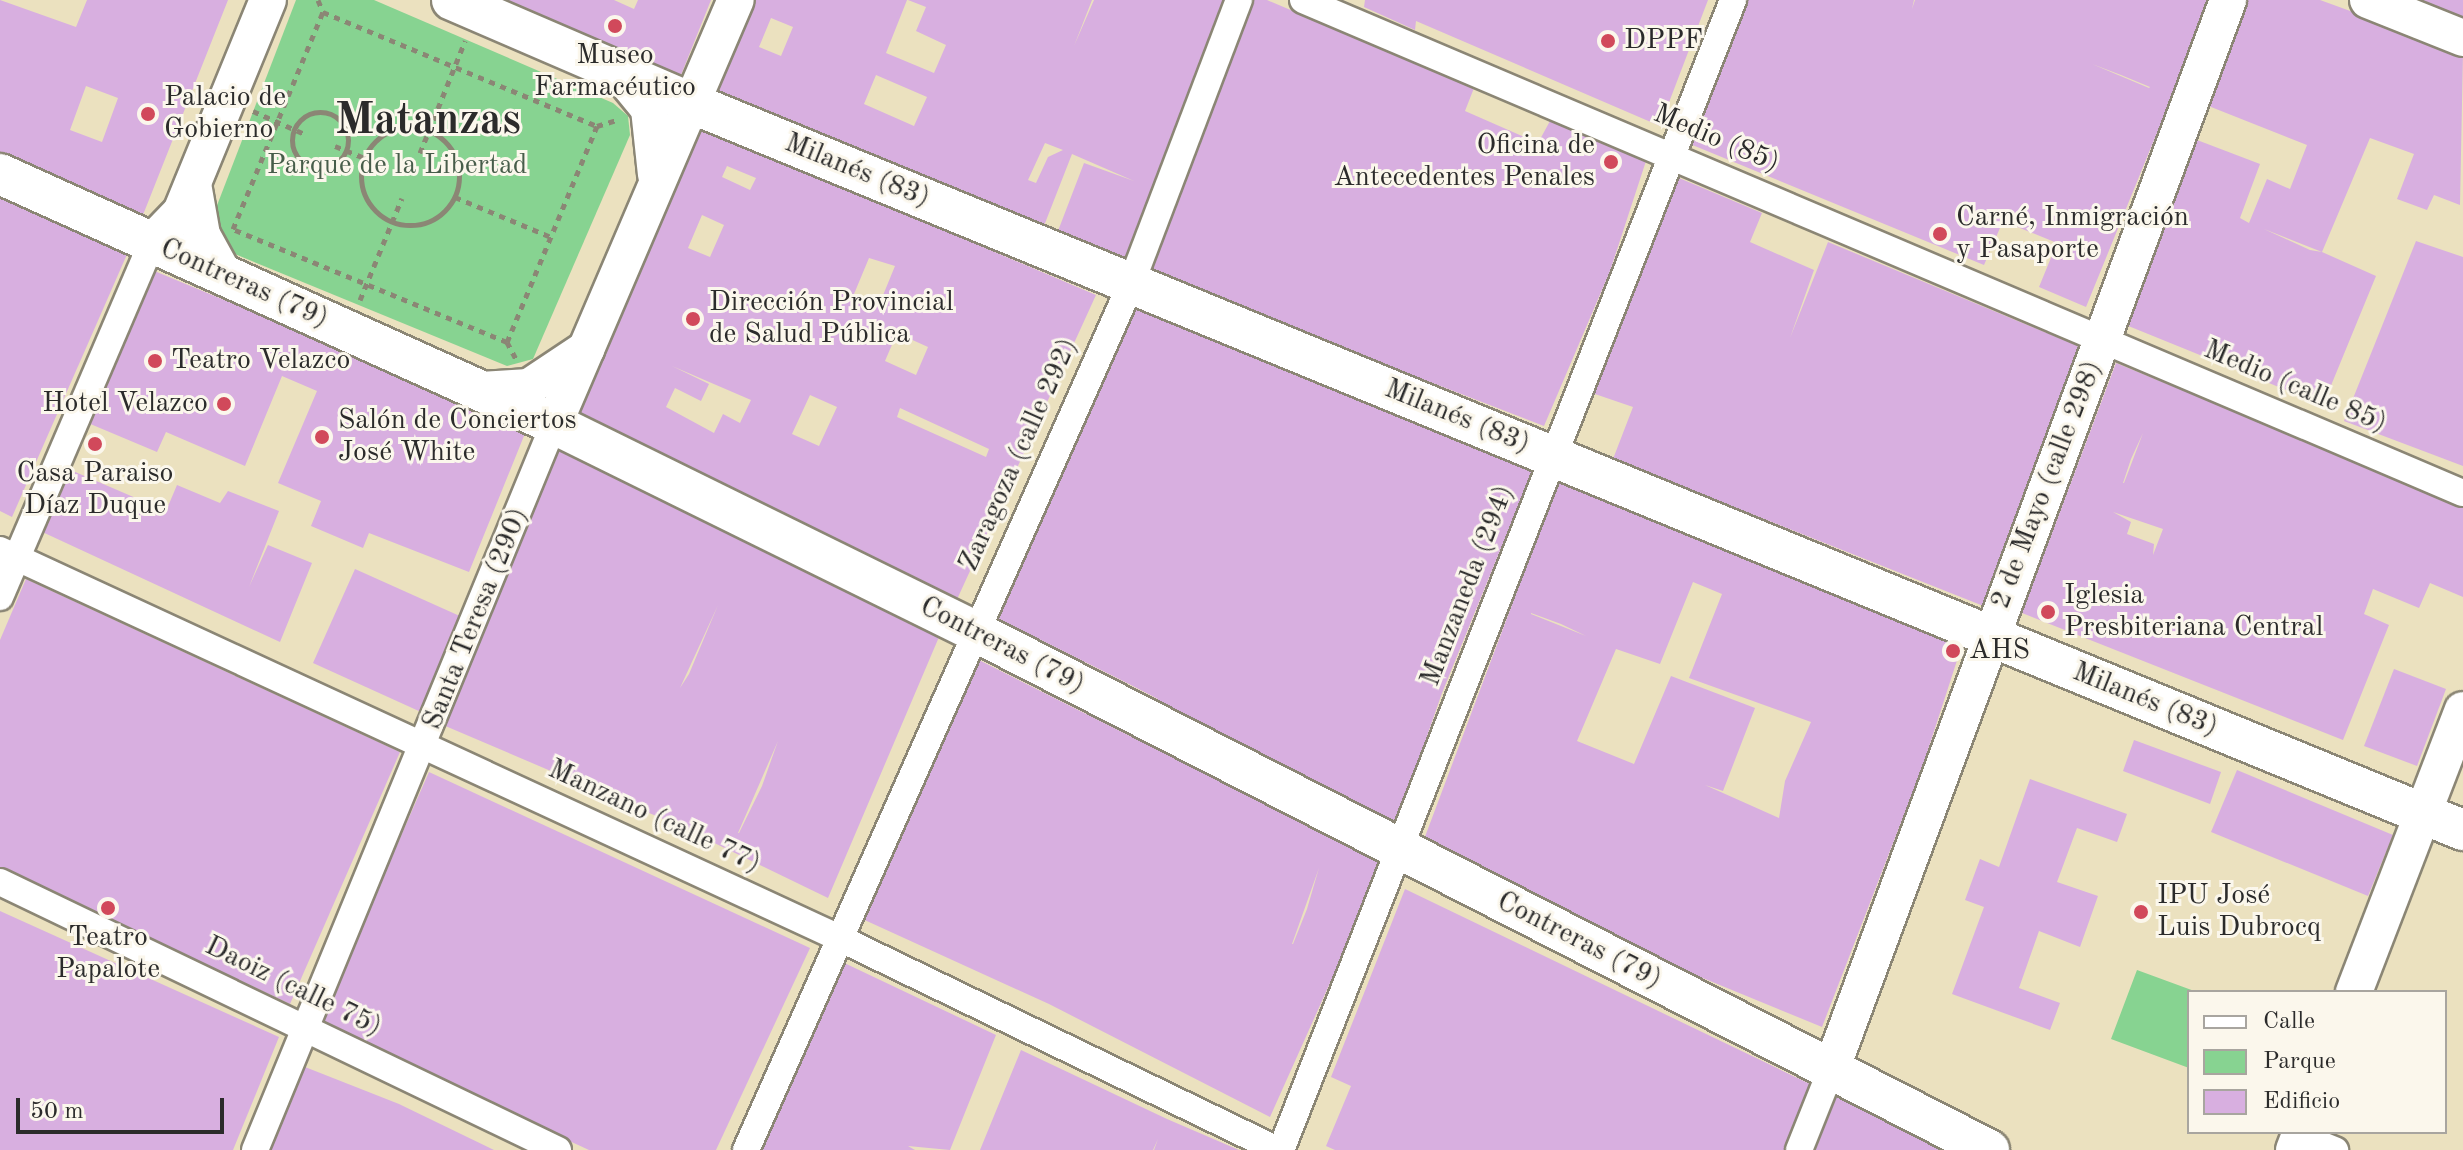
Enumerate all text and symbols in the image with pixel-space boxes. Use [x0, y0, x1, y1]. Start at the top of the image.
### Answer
marker: Museo Farmacéutico [606, 17, 624, 35]
place label: DPPF [1624, 24, 1703, 58]
marker: DPPF [1599, 32, 1617, 50]
place label: Museo Farmacéutico [534, 39, 696, 105]
place label: Palacio de Gobierno [164, 81, 286, 147]
district label: Matanzas [335, 95, 521, 147]
street label: Medio (85) [1648, 97, 1784, 181]
marker: Palacio de Gobierno [139, 105, 157, 123]
street label: Milanés (83) [779, 127, 935, 215]
place label: Oficina de Antecedentes Penales [1333, 129, 1595, 195]
park label: Parque de la Libertad [267, 149, 527, 183]
marker: Oficina de Antecedentes Penales [1602, 153, 1620, 171]
place label: Carné, Inmigración y Pasaporte [1956, 201, 2189, 267]
marker: Carné, Inmigración y Pasaporte [1931, 225, 1949, 243]
street label: Contreras (79) [155, 232, 333, 336]
place label: Dirección Provincial de Salud Pública [709, 286, 953, 352]
marker: Dirección Provincial de Salud Pública [684, 310, 702, 328]
street label: Zaragoza (calle 292) [952, 333, 1086, 577]
street label: Medio (calle 85) [2199, 333, 2391, 441]
place label: Teatro Velazco [171, 344, 350, 378]
marker: Teatro Velazco [146, 352, 164, 370]
street label: 2 de Mayo (calle 298) [1984, 356, 2110, 614]
street label: Milanés (83) [1379, 373, 1535, 461]
place label: Hotel Velazco [42, 387, 208, 421]
marker: Hotel Velazco [215, 395, 233, 413]
place label: Salón de Conciertos José White [338, 404, 577, 470]
marker: Salón de Conciertos José White [313, 428, 331, 446]
marker: Casa Paraiso Díaz Duque [86, 435, 104, 453]
place label: Casa Paraiso Díaz Duque [17, 457, 173, 523]
street label: Manzaneda (294) [1414, 481, 1522, 691]
street label: Santa Teresa (290) [416, 503, 536, 735]
place label: Iglesia Presbiteriana Central [2064, 579, 2323, 645]
street label: Contreras (79) [914, 590, 1090, 702]
marker: Iglesia Presbiteriana Central [2039, 603, 2057, 621]
place label: AHS [1969, 634, 2030, 668]
marker: AHS [1944, 642, 1962, 660]
street label: Milanés (83) [2067, 656, 2223, 744]
street label: Manzano (calle 77) [542, 753, 766, 881]
place label: IPU José Luis Dubrocq [2157, 879, 2321, 945]
street label: Contreras (79) [1491, 885, 1667, 997]
marker: Teatro Papalote [99, 899, 117, 917]
marker: IPU José Luis Dubrocq [2132, 903, 2150, 921]
place label: Teatro Papalote [56, 921, 160, 987]
street label: Daoiz (calle 75) [199, 930, 387, 1044]
legend [2187, 990, 2447, 1134]
text: Calle [2263, 1010, 2315, 1034]
text: Parque [2263, 1050, 2336, 1074]
scale bar [20, 1082, 228, 1132]
text: Edificio [2263, 1090, 2340, 1114]
text: 50 m [30, 1100, 84, 1124]

